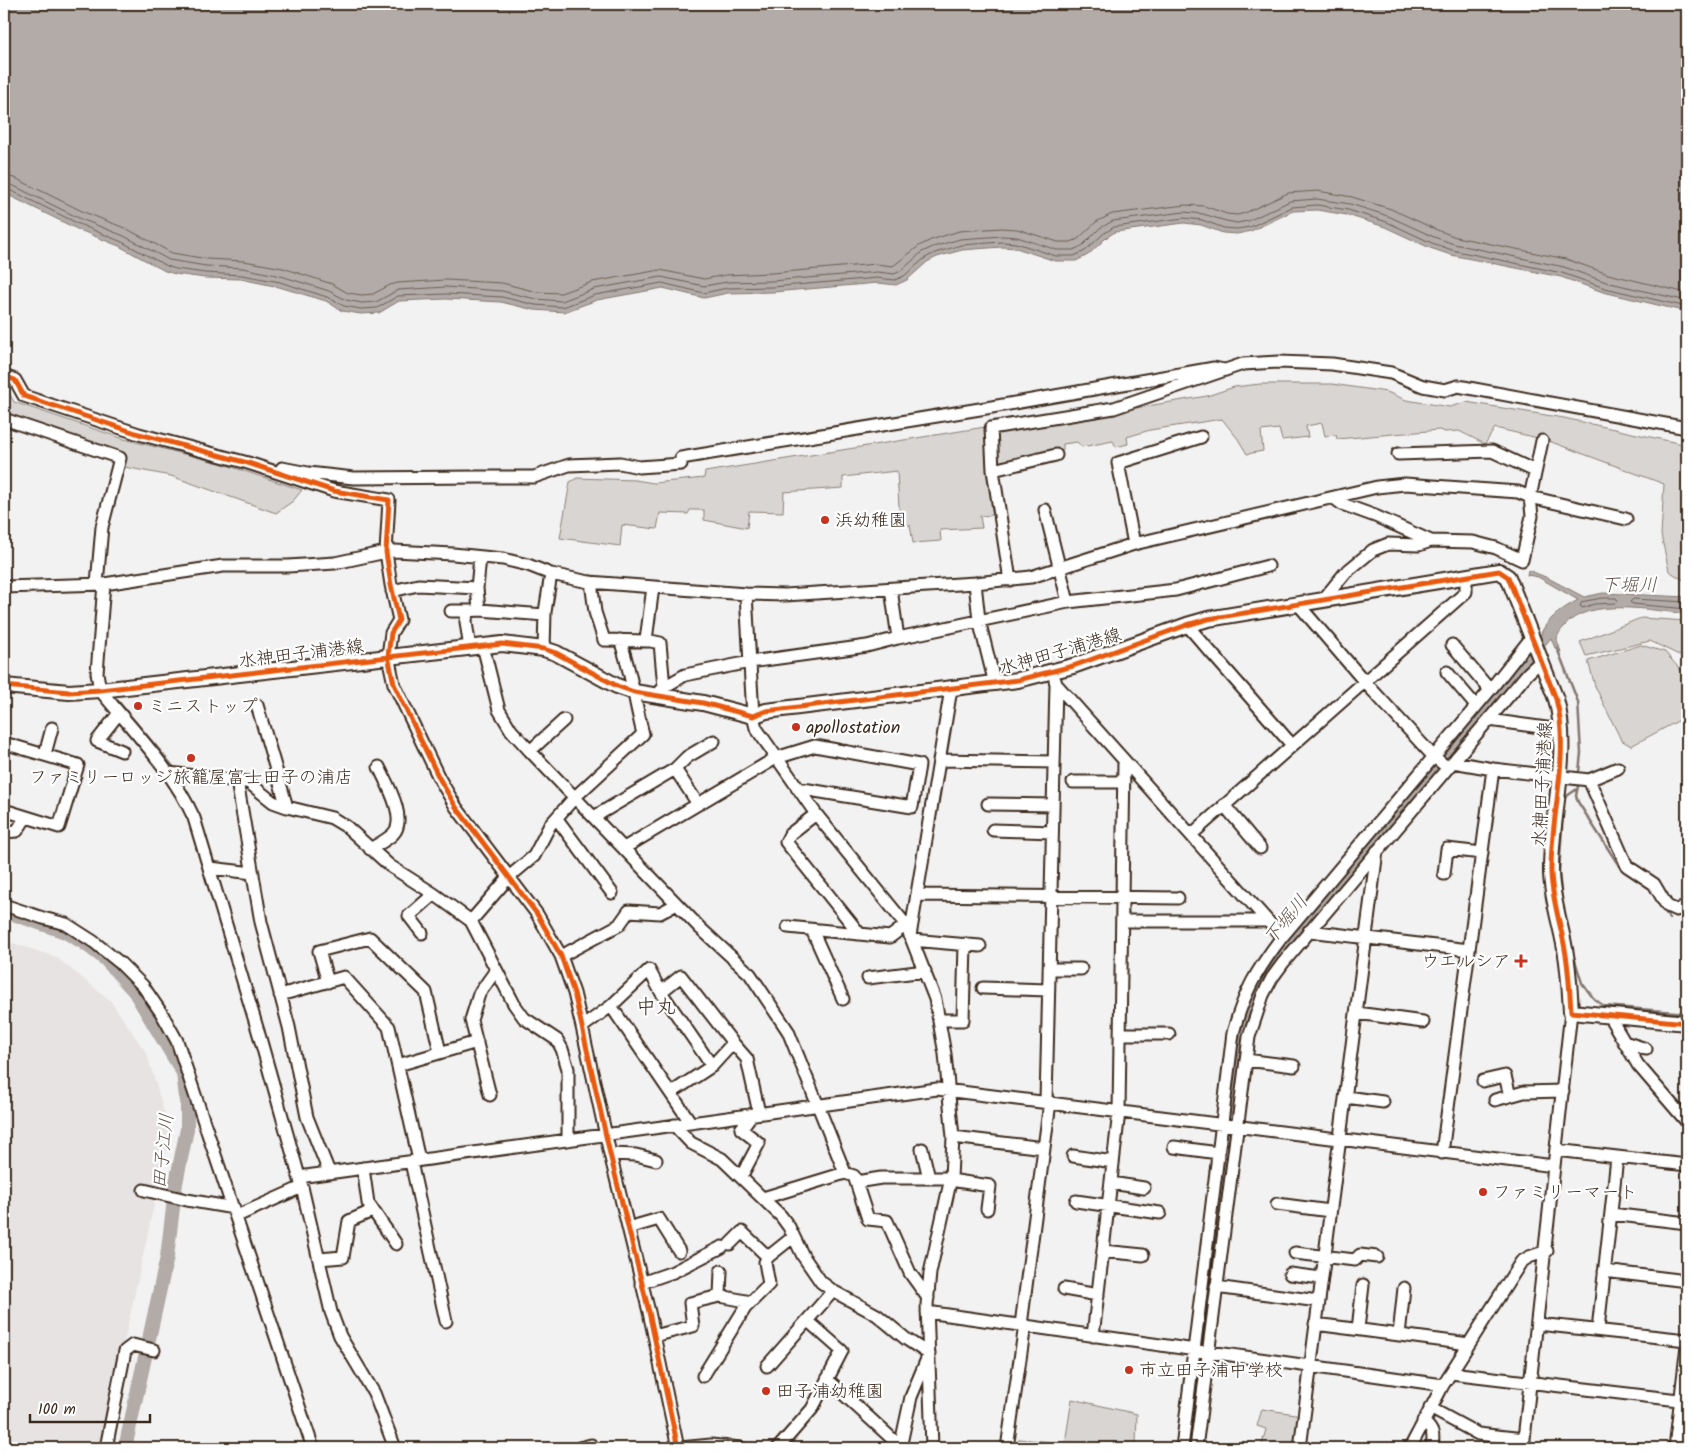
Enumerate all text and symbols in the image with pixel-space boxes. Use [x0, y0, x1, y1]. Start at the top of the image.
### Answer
place label: 浜幼稚園 [835, 507, 907, 536]
marker: 浜幼稚園 [819, 514, 831, 526]
water label: 下堀川 [1600, 571, 1658, 601]
street label: 水神田子浦港線 [996, 621, 1125, 684]
street label: 水神田子浦港線 [237, 632, 365, 677]
place label: ミニストップ [148, 693, 258, 722]
marker: ミニストップ [132, 700, 144, 712]
place label: apollostation [806, 714, 900, 743]
street label: 水神田子浦港線 [1526, 720, 1561, 848]
marker: apollostation [790, 721, 802, 733]
marker: ファミリーロッジ旅籠屋富士田子の浦店 [185, 752, 197, 764]
place label: ファミリーロッジ旅籠屋富士田子の浦店 [29, 764, 353, 793]
water label: 下堀川 [1257, 889, 1316, 952]
place label: ウエルシア [1421, 948, 1511, 977]
marker: ウエルシア [1515, 955, 1527, 967]
district label: 中丸 [636, 992, 676, 1024]
water label: 田子江川 [145, 1112, 183, 1191]
place label: ファミリーマート [1493, 1179, 1637, 1208]
marker: ファミリーマート [1477, 1186, 1489, 1198]
place label: 市立田子浦中学校 [1139, 1357, 1283, 1386]
marker: 市立田子浦中学校 [1123, 1364, 1135, 1376]
place label: 田子浦幼稚園 [776, 1378, 884, 1407]
marker: 田子浦幼稚園 [760, 1385, 772, 1397]
scale bar [30, 1392, 150, 1424]
text: 100 m [38, 1398, 76, 1422]

